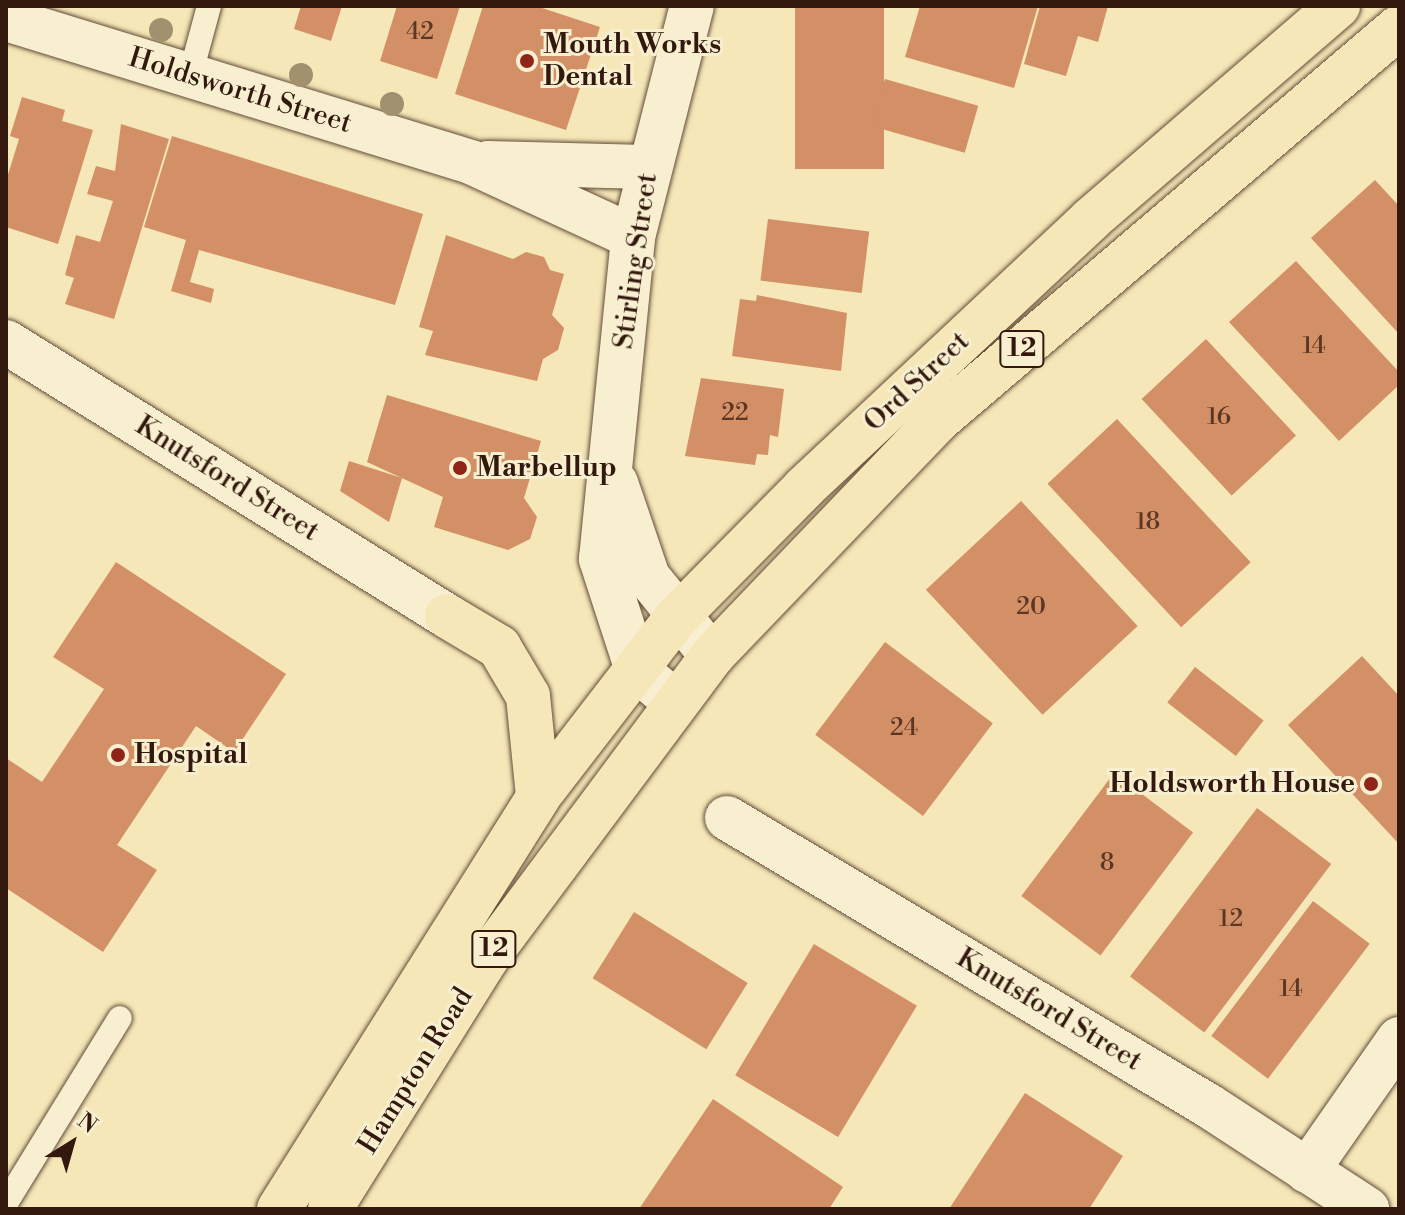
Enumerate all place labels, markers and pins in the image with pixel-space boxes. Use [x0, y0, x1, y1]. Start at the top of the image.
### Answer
place label: Mouth Works Dental [543, 28, 721, 94]
marker: Mouth Works Dental [518, 52, 536, 70]
place label: Marbellup [476, 451, 617, 485]
marker: Marbellup [451, 459, 469, 477]
place label: Hospital [134, 738, 247, 772]
marker: Hospital [109, 746, 127, 764]
place label: Holdsworth House [1109, 767, 1355, 801]
marker: Holdsworth House [1362, 775, 1380, 793]

